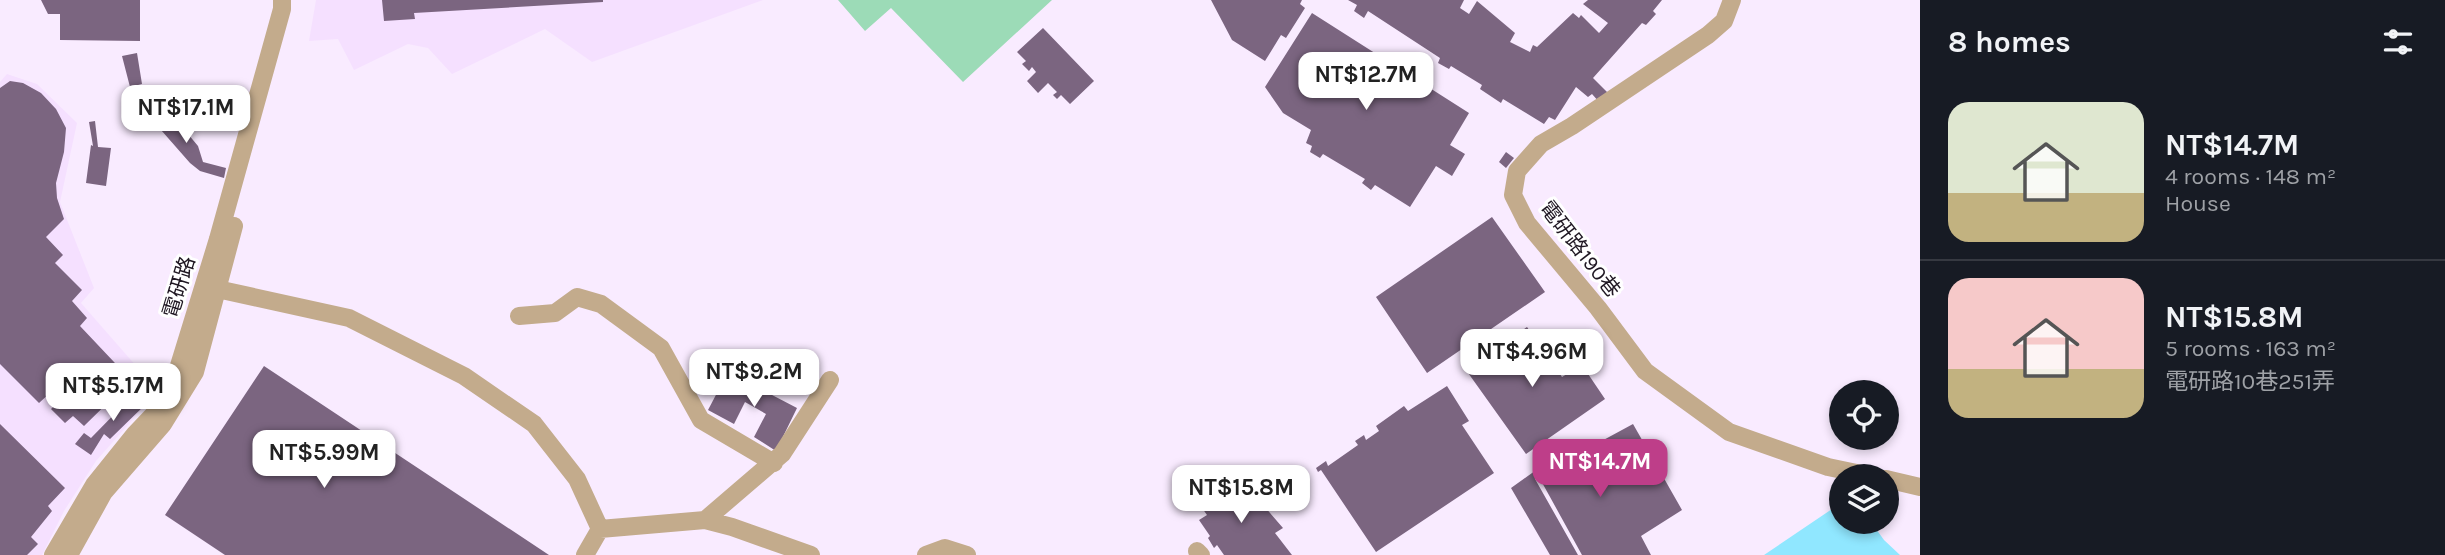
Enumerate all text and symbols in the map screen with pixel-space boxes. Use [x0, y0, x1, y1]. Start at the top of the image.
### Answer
icon: filters [2379, 23, 2417, 61]
text: 8 homes [1948, 24, 2071, 60]
pin: NT$12.7M [1294, 52, 1438, 112]
text: NT$12.7M [1314, 61, 1418, 88]
pin: NT$17.1M [114, 86, 258, 145]
text: NT$17.1M [137, 94, 235, 121]
text: NT$14.7M [2165, 127, 2299, 163]
icon: home [2004, 130, 2088, 214]
text: 4 rooms · 148 m² [2165, 163, 2336, 190]
text: House [2165, 190, 2231, 217]
street label: 電研路190巷 [1535, 196, 1625, 302]
street label: 電研路 [158, 253, 200, 321]
text: NT$15.8M [2165, 299, 2303, 335]
icon: home [2004, 306, 2088, 390]
pin: NT$4.96M [1460, 330, 1604, 389]
text: 5 rooms · 163 m² [2165, 335, 2336, 362]
text: NT$4.96M [1476, 338, 1588, 365]
pin: NT$9.2M [689, 350, 819, 409]
text: NT$9.2M [705, 358, 803, 385]
pin: NT$5.17M [41, 364, 185, 423]
text: 電研路10巷251弄 [2165, 368, 2335, 395]
text: NT$5.17M [62, 372, 164, 399]
map controls [1829, 380, 1899, 534]
button: locate [1829, 380, 1899, 450]
pin: NT$5.99M [252, 430, 396, 490]
text: NT$5.99M [268, 439, 380, 466]
pin: NT$14.7M [1528, 440, 1672, 499]
text: NT$14.7M [1549, 448, 1651, 475]
button: layers [1829, 464, 1899, 534]
pin: NT$15.8M [1169, 466, 1313, 525]
text: NT$15.8M [1188, 474, 1294, 501]

